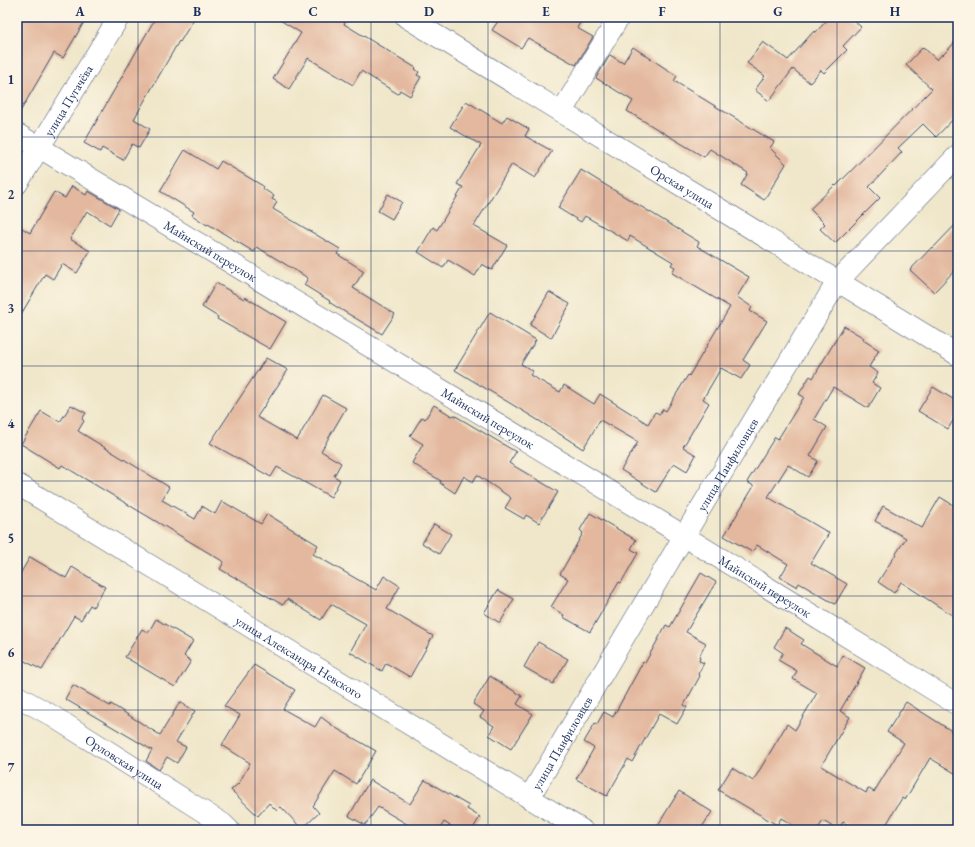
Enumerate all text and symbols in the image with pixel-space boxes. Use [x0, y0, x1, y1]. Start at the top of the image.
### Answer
text: A [74, 3, 85, 20]
text: B [193, 3, 201, 20]
text: C [308, 3, 318, 20]
text: D [424, 3, 434, 20]
text: E [542, 3, 550, 20]
text: F [658, 3, 666, 20]
text: G [773, 3, 783, 20]
text: H [890, 3, 901, 20]
street label: улица Пугачёва [40, 61, 97, 139]
text: 1 [8, 71, 15, 88]
street label: Орская улица [647, 161, 718, 213]
text: 2 [8, 186, 15, 203]
street label: Майнский переулок [161, 217, 261, 286]
text: 3 [8, 300, 15, 317]
street label: Майнский переулок [438, 384, 538, 453]
text: 4 [8, 415, 15, 432]
street label: улица Панфиловцев [693, 415, 762, 514]
text: 5 [8, 530, 14, 547]
street label: Майнский переулок [715, 551, 815, 622]
street label: улица Александра Невского [232, 612, 366, 703]
text: 6 [8, 644, 15, 661]
street label: улица Панфиловцев [528, 693, 596, 793]
street label: Орловская улица [82, 731, 167, 794]
text: 7 [8, 759, 15, 776]

